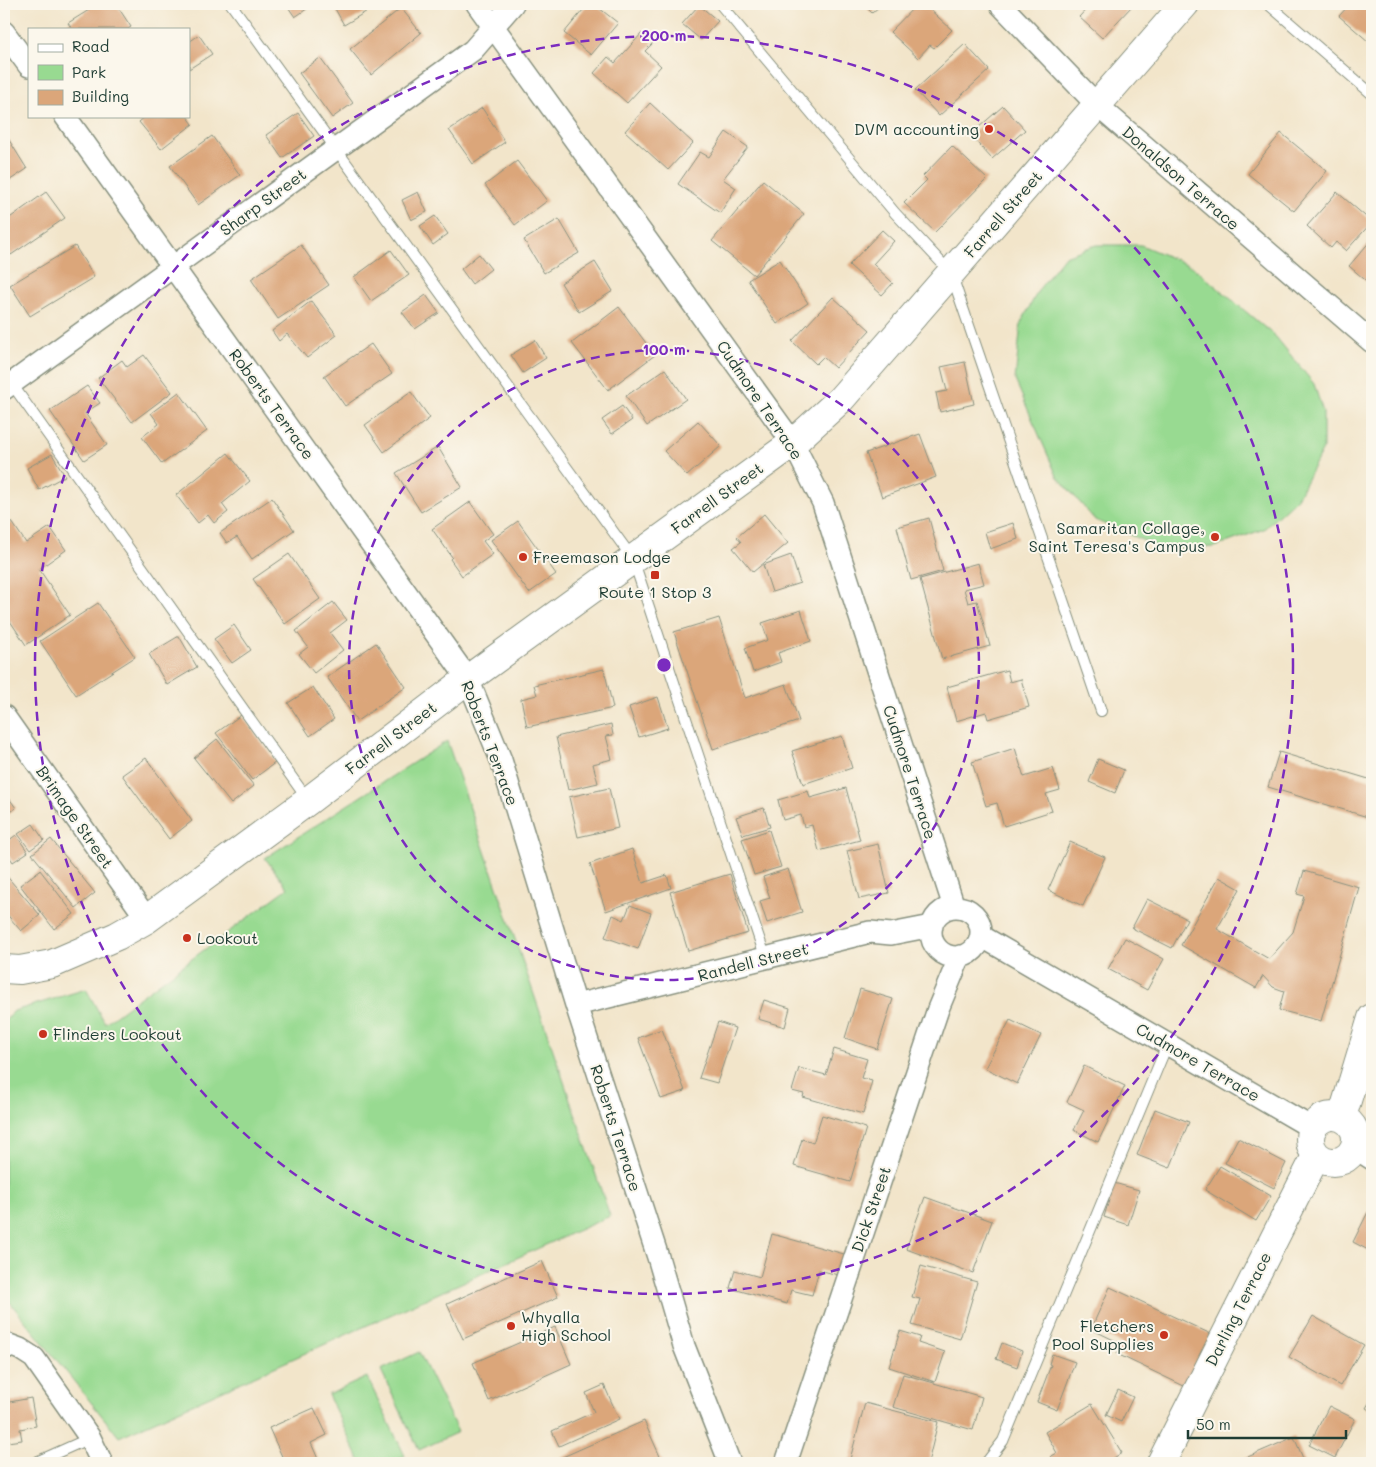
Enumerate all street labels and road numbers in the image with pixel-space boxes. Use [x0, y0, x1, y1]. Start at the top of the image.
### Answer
street label: Donaldson Terrace [1118, 121, 1244, 234]
street label: Sharp Street [215, 163, 310, 240]
street label: Farrell Street [959, 166, 1046, 262]
street label: Cudmore Terrace [713, 336, 808, 464]
street label: Roberts Terrace [225, 344, 320, 463]
street label: Farrell Street [666, 457, 767, 538]
street label: Roberts Terrace [457, 677, 524, 808]
street label: Farrell Street [341, 696, 441, 779]
street label: Cudmore Terrace [879, 702, 942, 842]
street label: Brimage Street [32, 761, 119, 872]
street label: Randell Street [695, 938, 810, 985]
street label: Cudmore Terrace [1132, 1018, 1264, 1106]
street label: Roberts Terrace [586, 1062, 647, 1194]
street label: Dick Street [846, 1163, 895, 1255]
street label: Darling Terrace [1200, 1248, 1275, 1369]

